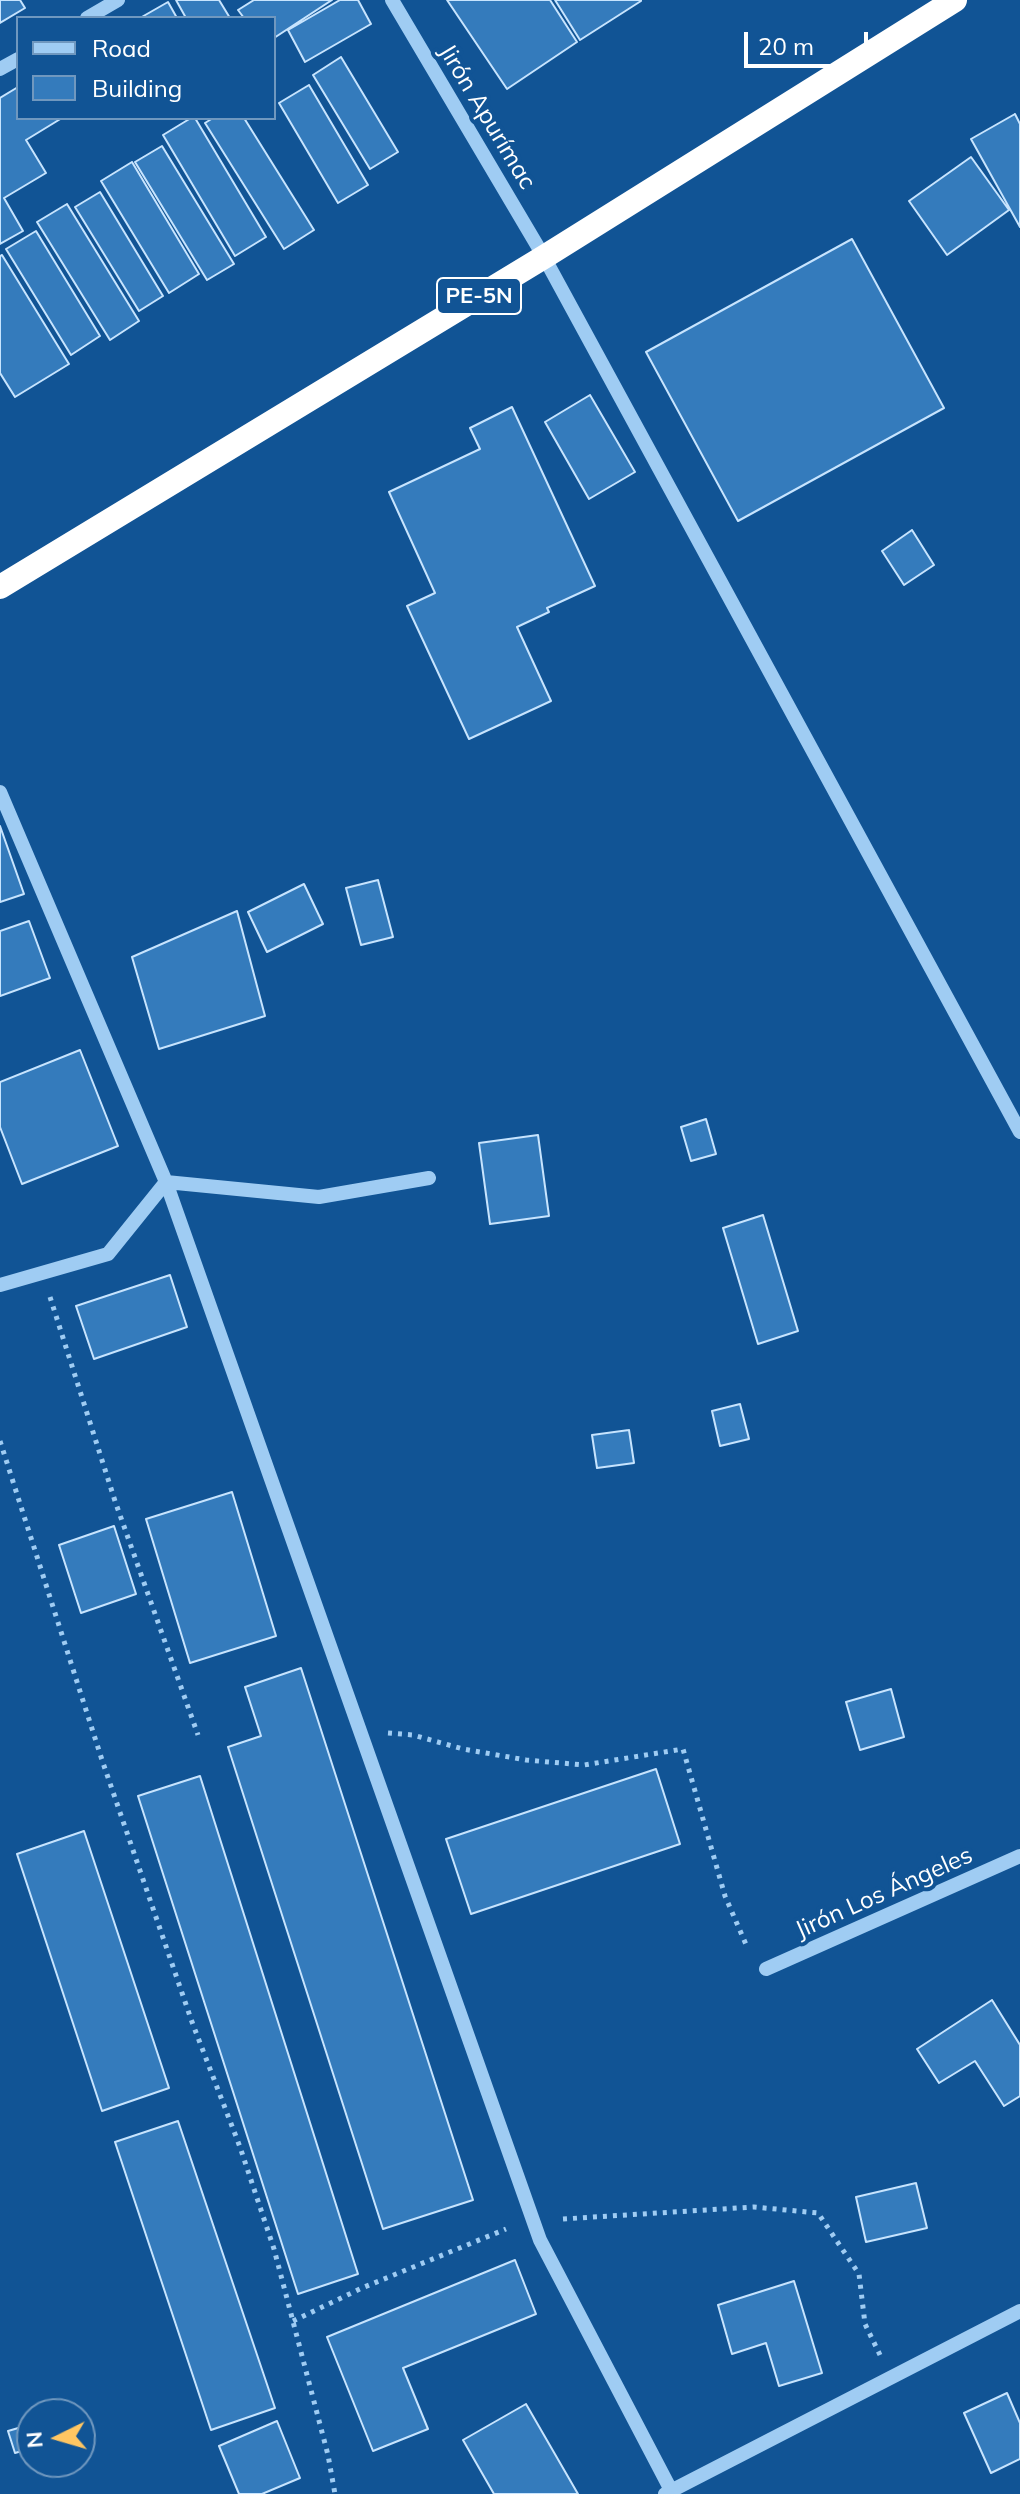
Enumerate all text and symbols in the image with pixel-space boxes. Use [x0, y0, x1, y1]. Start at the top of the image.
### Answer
legend [16, 16, 276, 120]
scale bar [748, 16, 872, 66]
text: 20 m [758, 31, 814, 61]
text: Road [92, 33, 151, 63]
street label: Jirón Apurímac [432, 39, 542, 195]
text: Building [92, 73, 182, 103]
road number: PE-5N [437, 278, 521, 314]
street label: Jirón Los Ángeles [791, 1841, 977, 1945]
north arrow [16, 2398, 96, 2478]
text: N [19, 2430, 49, 2449]

